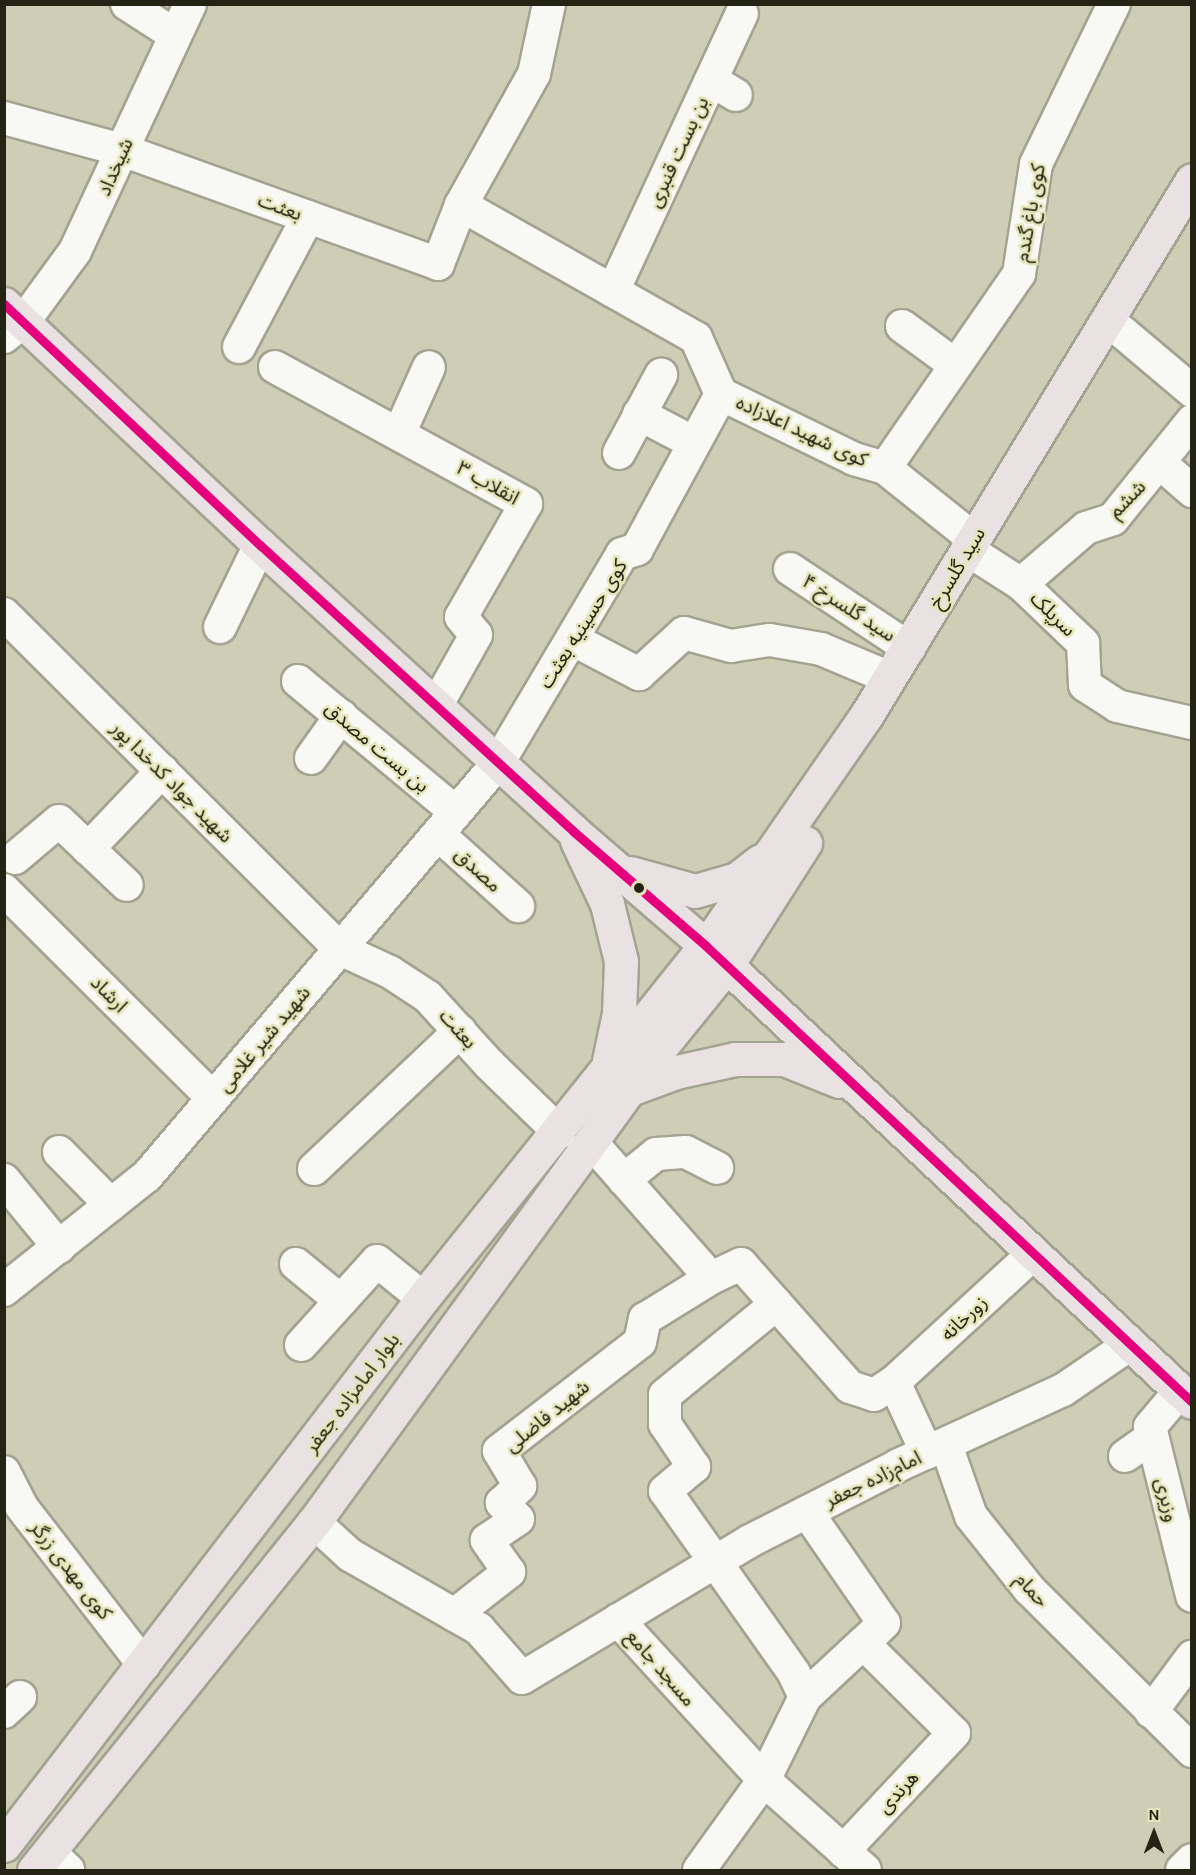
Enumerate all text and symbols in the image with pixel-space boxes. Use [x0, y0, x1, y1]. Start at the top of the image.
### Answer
street label: بن بست قنبری [642, 93, 714, 211]
street label: شیخداد [92, 134, 138, 200]
street label: کوی باغ گندم [1010, 162, 1050, 264]
street label: بعثت [255, 188, 305, 226]
street label: کوی شهید اعلازاده [732, 390, 872, 472]
street label: انقلاب ۳ [452, 456, 524, 510]
street label: ششم [1103, 475, 1151, 523]
street label: سید گلسرخ [923, 523, 991, 613]
street label: کوی حسینیه بعثت [534, 555, 632, 693]
street label: سید گلسرخ ۴ [798, 569, 900, 647]
street label: سرپلک [1025, 586, 1081, 642]
street label: بن بست مصدق [320, 696, 434, 798]
street label: شهید جواد کدخدا پور [106, 716, 238, 848]
street label: مصدق [449, 842, 507, 898]
unlabelled marker [633, 882, 645, 894]
street label: ارشاد [85, 970, 133, 1018]
street label: شهید شیر غلامی [212, 981, 316, 1097]
street label: بعثت [434, 1004, 482, 1054]
street label: زورخانه [936, 1290, 992, 1346]
street label: بلوار امامزاده جعفر [299, 1328, 405, 1458]
street label: شهید فاضلی [500, 1375, 594, 1457]
street label: امام‌زاده جعفر [821, 1445, 925, 1513]
street label: وزیری [1150, 1475, 1184, 1525]
street label: کوی مهدی زرگر [25, 1516, 117, 1624]
street label: حمام [1010, 1568, 1054, 1612]
street label: مسجد جامع [621, 1625, 701, 1711]
street label: هرندی [872, 1766, 924, 1818]
north arrow [1124, 1803, 1184, 1863]
text: N [1148, 1805, 1160, 1824]

